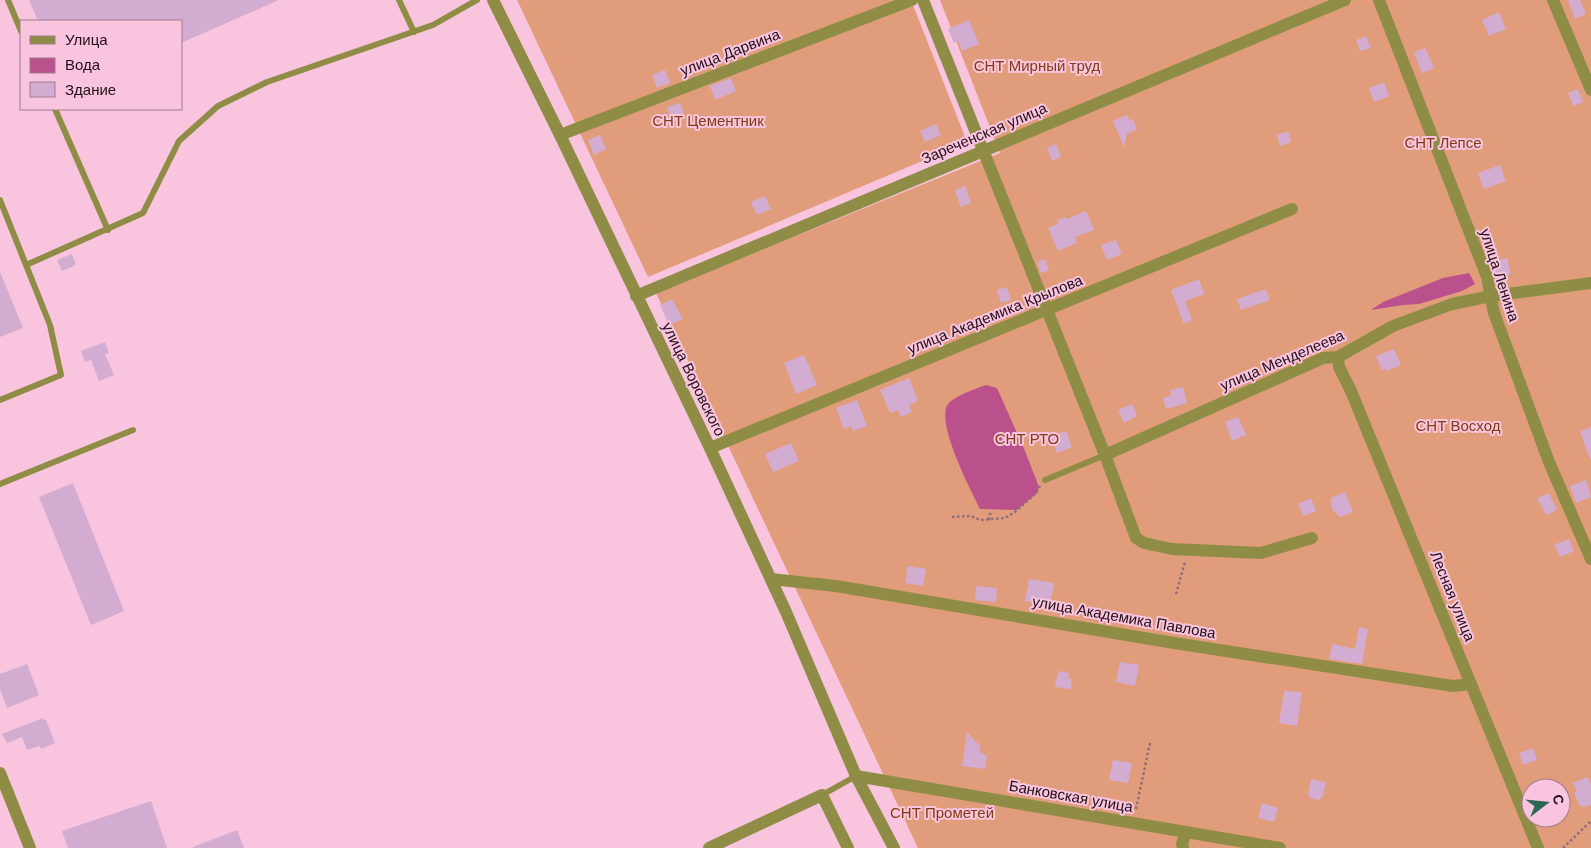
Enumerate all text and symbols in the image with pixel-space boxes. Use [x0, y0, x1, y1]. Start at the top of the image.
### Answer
legend [20, 20, 182, 110]
street label: улица Дарвина [678, 25, 783, 79]
text: Улица [65, 31, 108, 48]
text: Вода [65, 56, 101, 73]
park label: СНТ Мирный труд [974, 57, 1101, 74]
text: Здание [65, 81, 116, 98]
street label: Зареченская улица [919, 99, 1050, 167]
park label: СНТ Цементник [652, 112, 764, 129]
park label: СНТ Лепсе [1404, 134, 1482, 151]
street label: улица Ленина [1477, 226, 1523, 324]
street label: улица Академика Крылова [905, 271, 1086, 357]
street label: улица Воровского [659, 319, 729, 439]
street label: улица Менделеева [1218, 326, 1347, 394]
park label: СНТ Восход [1416, 417, 1501, 434]
park label: СНТ РТО [995, 430, 1059, 447]
street label: Лесная улица [1427, 548, 1479, 644]
street label: улица Академика Павлова [1031, 592, 1218, 642]
street label: Банковская улица [1008, 777, 1135, 815]
north arrow [1521, 778, 1571, 828]
text: С [1549, 792, 1568, 806]
park label: СНТ Прометей [890, 804, 994, 821]

